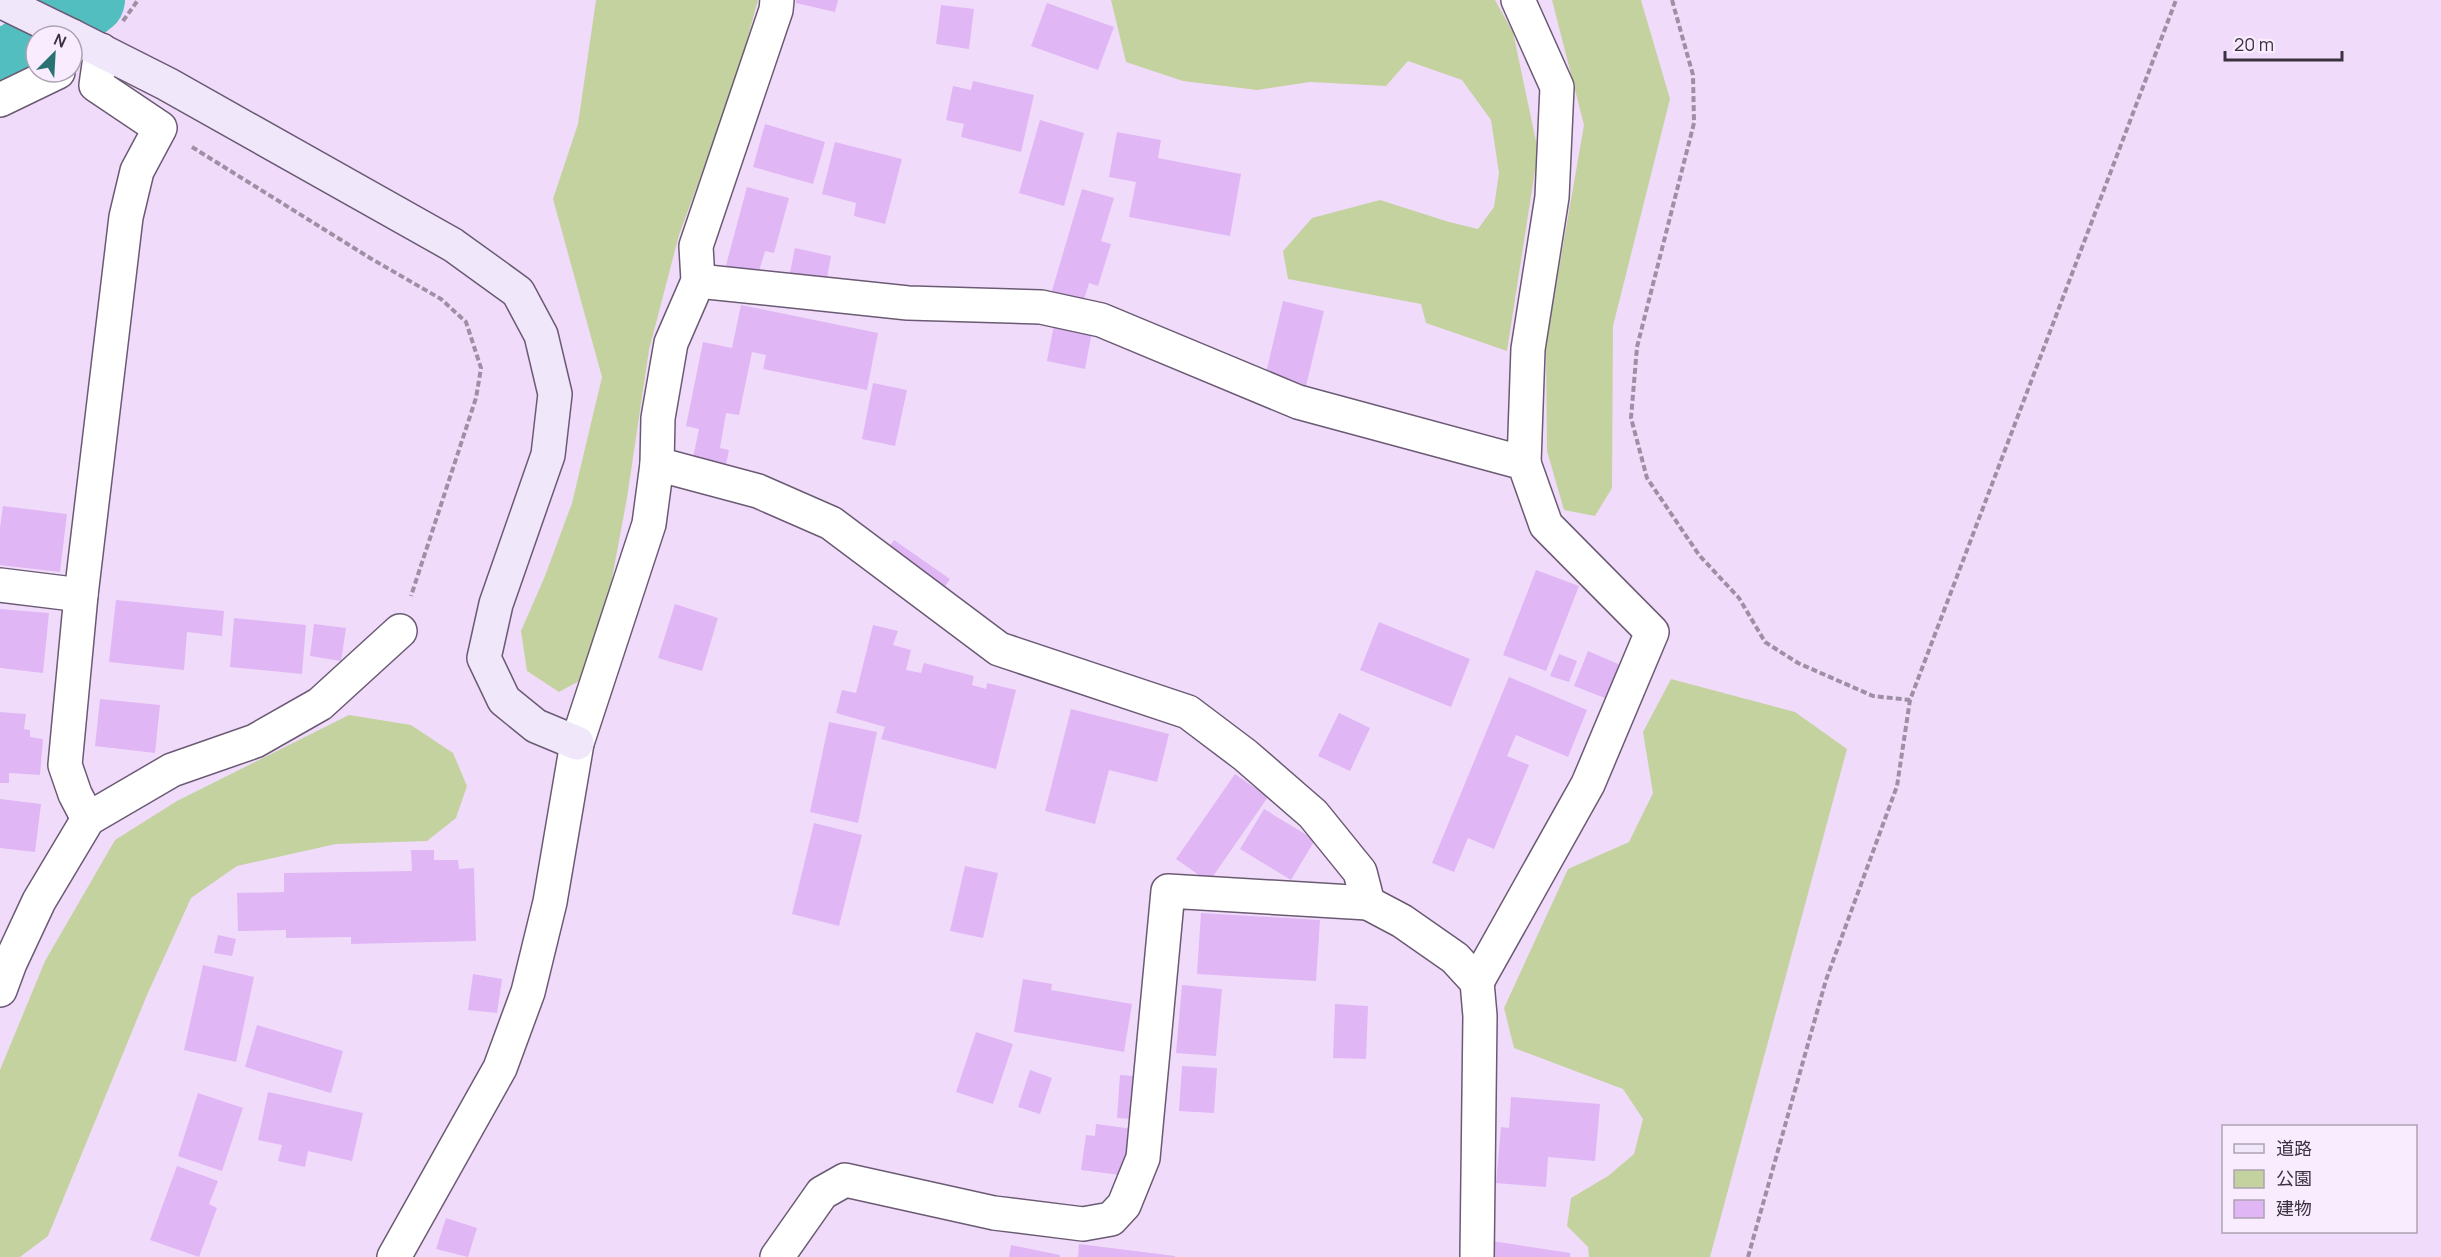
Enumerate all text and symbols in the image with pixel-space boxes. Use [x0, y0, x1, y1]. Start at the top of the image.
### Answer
north arrow [24, 24, 84, 84]
scale bar [2225, 24, 2342, 62]
text: N [50, 28, 70, 53]
text: 20 m [2234, 32, 2274, 56]
legend [2222, 1125, 2417, 1233]
text: 道路 [2276, 1136, 2312, 1160]
text: 公園 [2276, 1166, 2312, 1190]
text: 建物 [2276, 1196, 2312, 1220]

